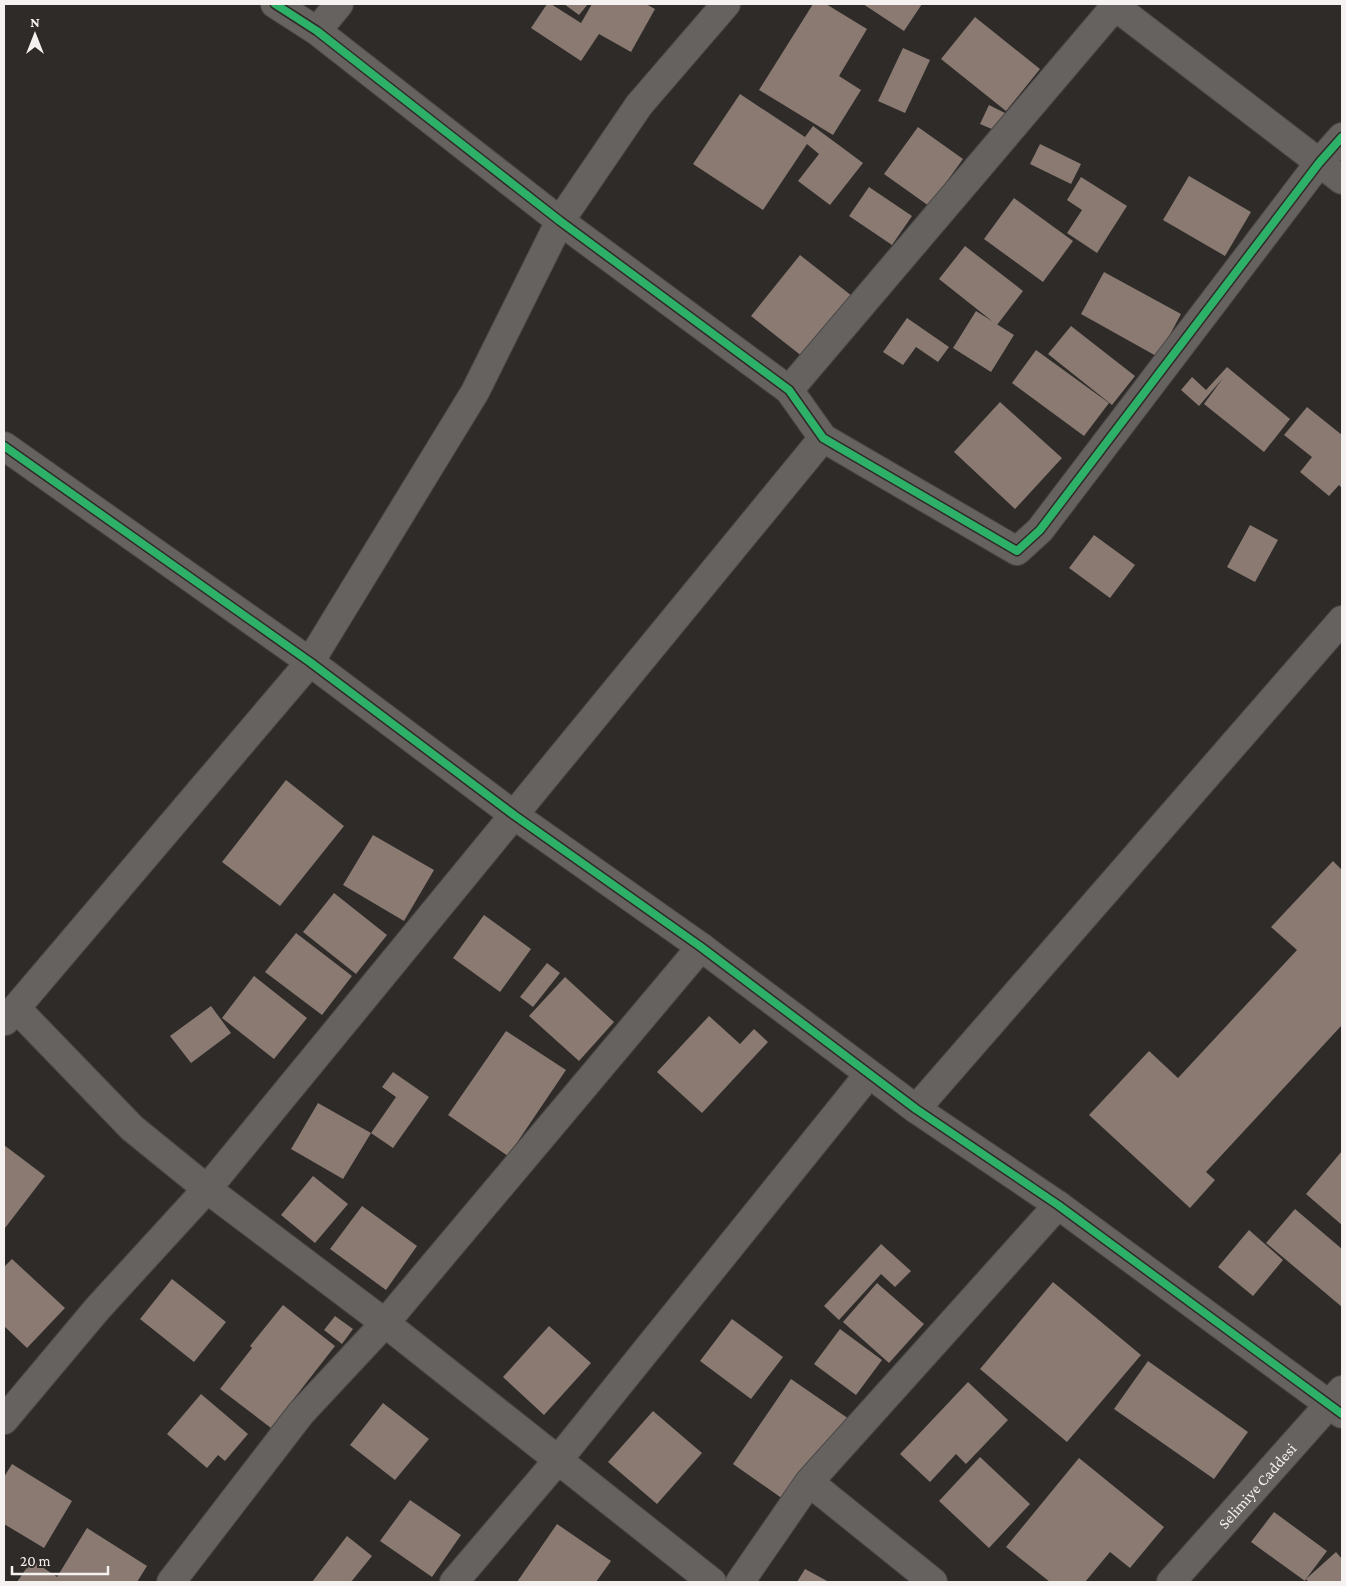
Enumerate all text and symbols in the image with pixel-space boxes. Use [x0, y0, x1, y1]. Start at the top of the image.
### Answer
north arrow [10, 10, 60, 60]
text: N [30, 14, 40, 30]
street label: Selimiye Caddesi [1214, 1440, 1299, 1532]
scale bar [12, 1544, 109, 1576]
text: 20 m [20, 1553, 51, 1569]

